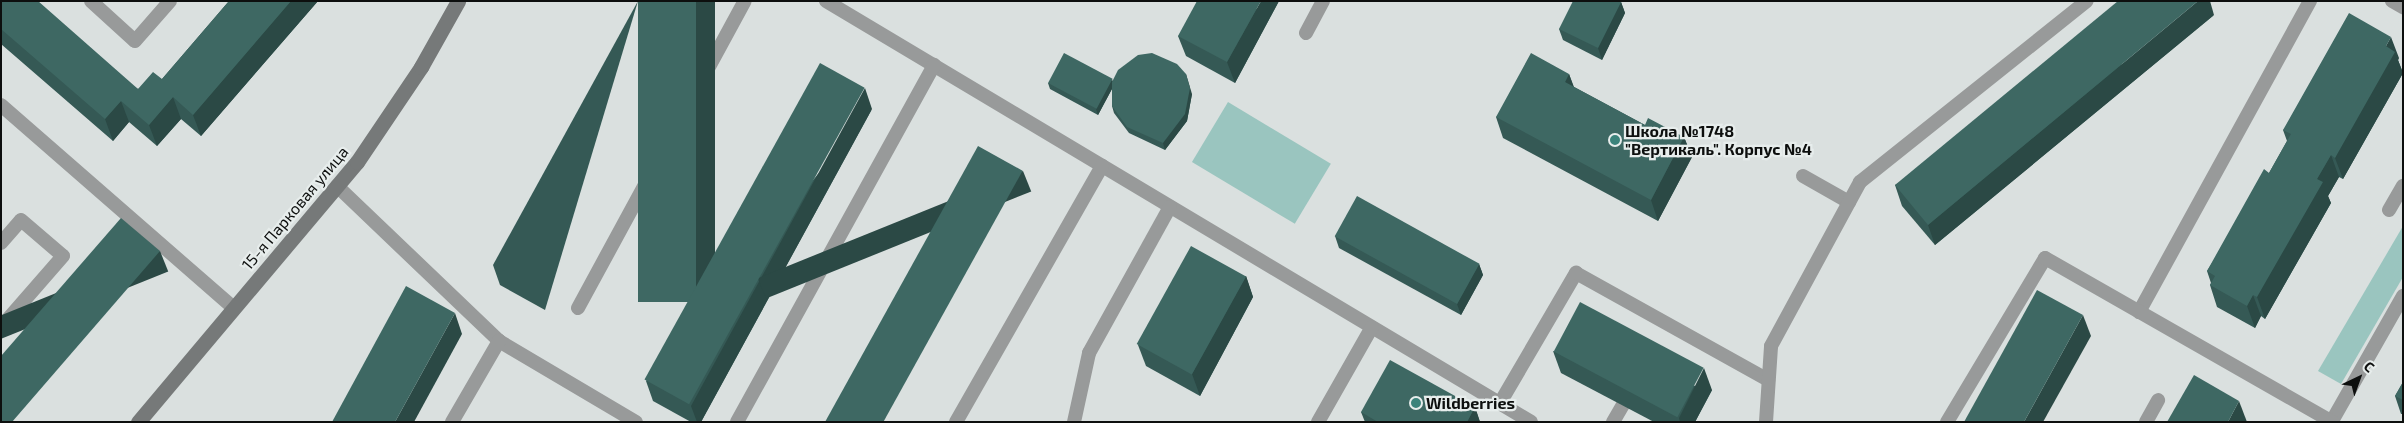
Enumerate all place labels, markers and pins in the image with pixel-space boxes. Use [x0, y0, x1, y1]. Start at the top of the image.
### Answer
place label: Школа №1748 "Вертикаль". Корпус №4 [1625, 121, 1812, 159]
marker: Школа №1748 "Вертикаль". Корпус №4 [1609, 134, 1621, 146]
place label: Wildberries [1426, 393, 1515, 413]
marker: Wildberries [1410, 397, 1422, 409]

